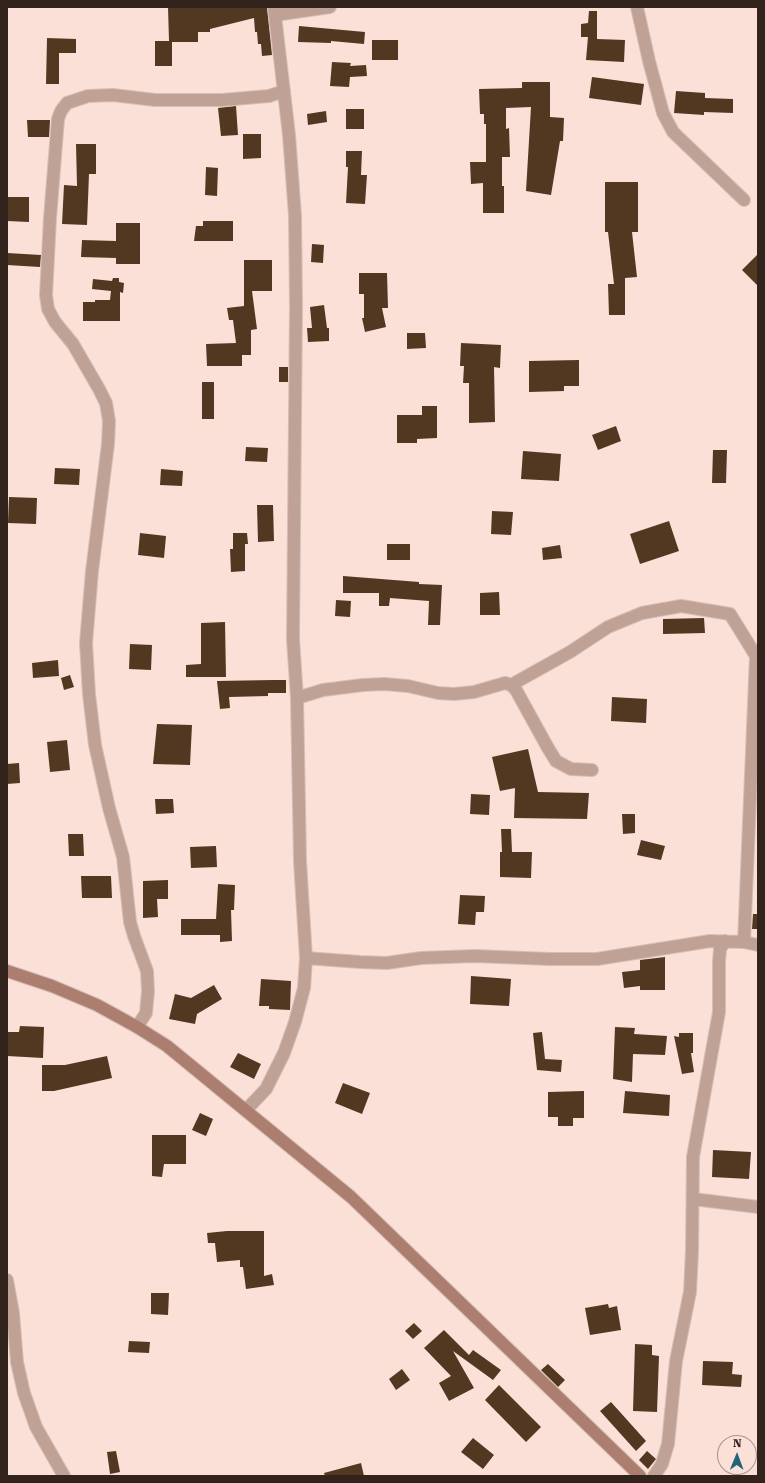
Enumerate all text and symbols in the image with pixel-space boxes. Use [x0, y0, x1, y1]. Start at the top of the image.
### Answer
north arrow [717, 1435, 757, 1475]
text: N [733, 1437, 742, 1450]

